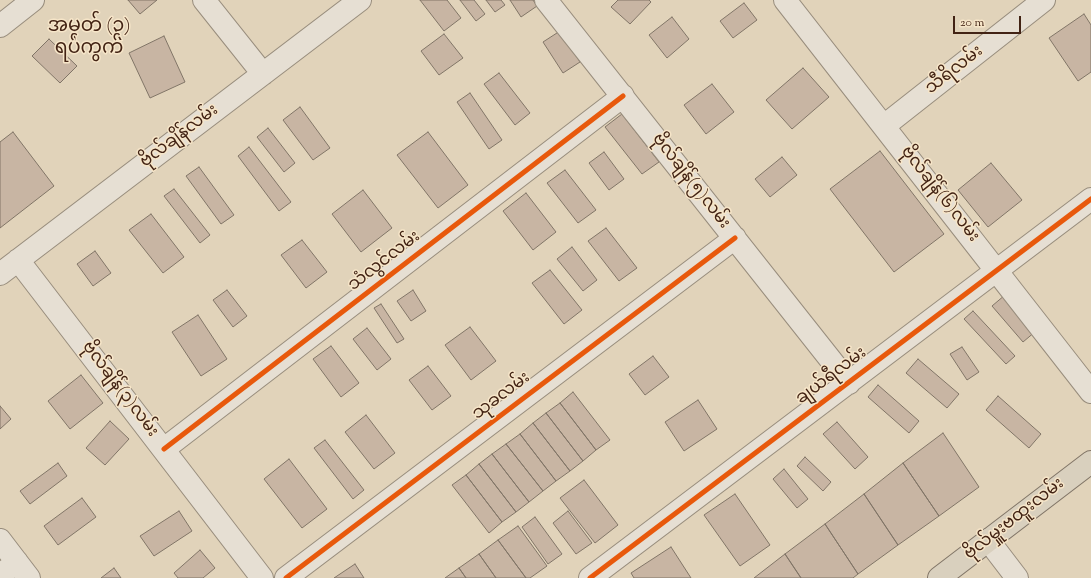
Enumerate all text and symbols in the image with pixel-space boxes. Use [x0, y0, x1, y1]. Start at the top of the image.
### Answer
scale bar [955, 8, 1023, 34]
text: 20 m [960, 14, 984, 32]
district label: အမှတ် (၃) ရပ်ကွက် [48, 17, 130, 61]
street label: သီရိလမ်း [922, 42, 988, 100]
street label: ဗိုလ်ချိန်လမ်း [137, 101, 223, 173]
street label: ဗိုလ်ချိန်(၅)လမ်း [646, 130, 734, 234]
street label: ဗိုလ်ချိန်(၆)လမ်း [895, 143, 983, 247]
street label: သံလွင်လမ်း [345, 228, 425, 296]
street label: ဗိုလ်ချိန်(၃)လမ်း [76, 338, 162, 442]
street label: ချယ်ရီလမ်း [793, 344, 871, 410]
street label: သုခလမ်း [469, 369, 535, 425]
street label: ဗိုလ်မှူးဗထူးလမ်း [961, 475, 1069, 565]

